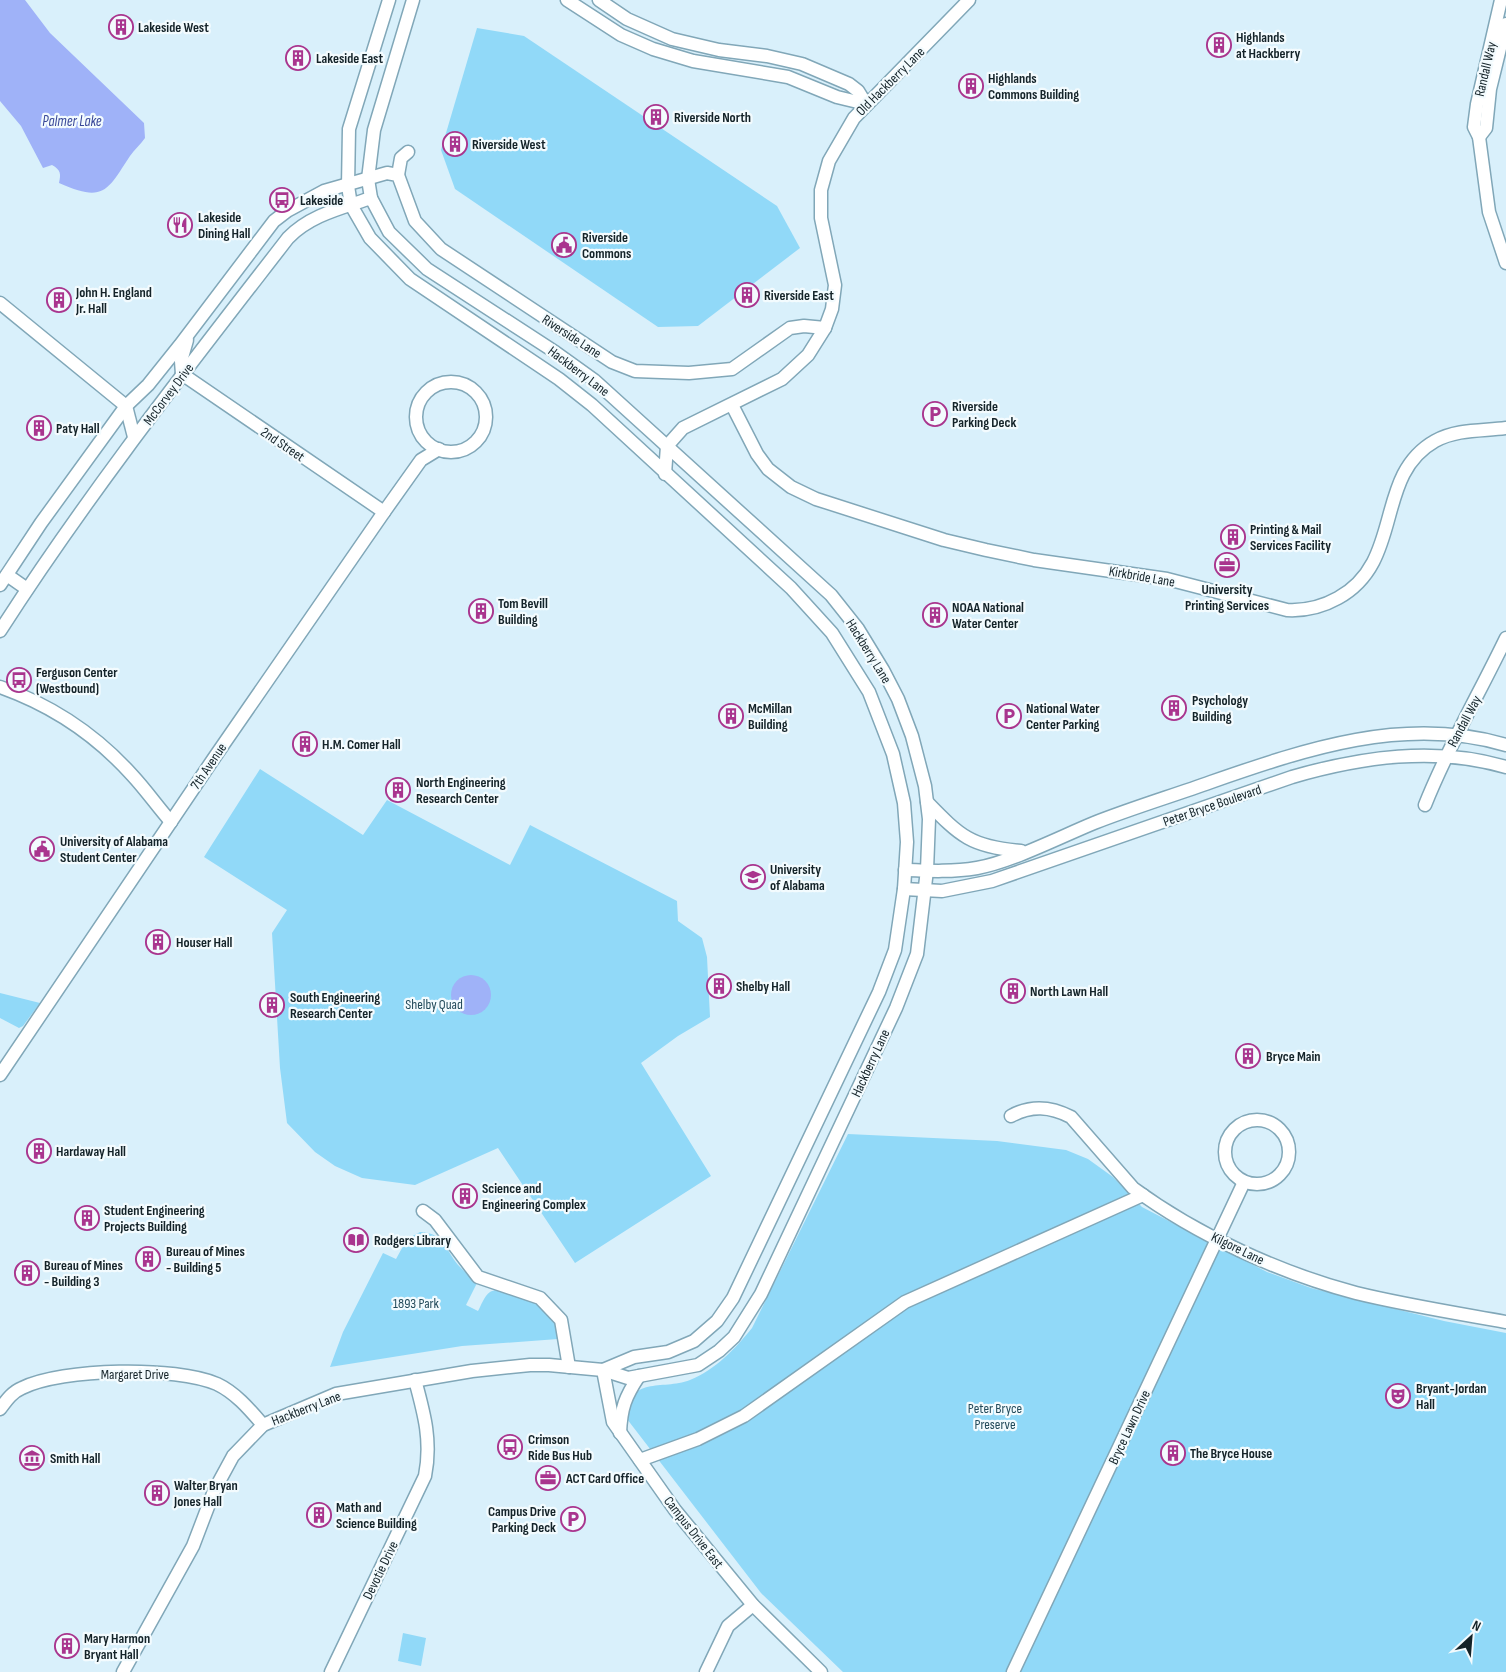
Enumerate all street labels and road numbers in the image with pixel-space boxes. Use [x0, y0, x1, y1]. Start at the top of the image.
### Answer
street label: Randall Way [1471, 39, 1500, 98]
street label: Old Hackberry Lane [852, 43, 928, 119]
street label: Riverside Lane [539, 311, 605, 362]
street label: Hackberry Lane [544, 343, 613, 400]
street label: McCorvey Drive [140, 360, 197, 429]
street label: 2nd Street [258, 424, 308, 465]
street label: Kirkbride Lane [1108, 562, 1176, 591]
street label: Hackberry Lane [842, 616, 895, 687]
street label: Randall Way [1444, 692, 1485, 750]
street label: 7th Avenue [187, 740, 230, 793]
street label: Peter Bryce Boulevard [1161, 781, 1264, 830]
street label: Hackberry Lane [847, 1027, 894, 1100]
street label: Kilgore Lane [1209, 1228, 1267, 1269]
street label: Margaret Drive [101, 1366, 169, 1383]
street label: Hackberry Lane [269, 1387, 343, 1429]
street label: Bryce Lawn Drive [1105, 1387, 1154, 1467]
street label: Campus Drive East [660, 1493, 727, 1572]
street label: Devotie Drive [359, 1538, 402, 1602]

